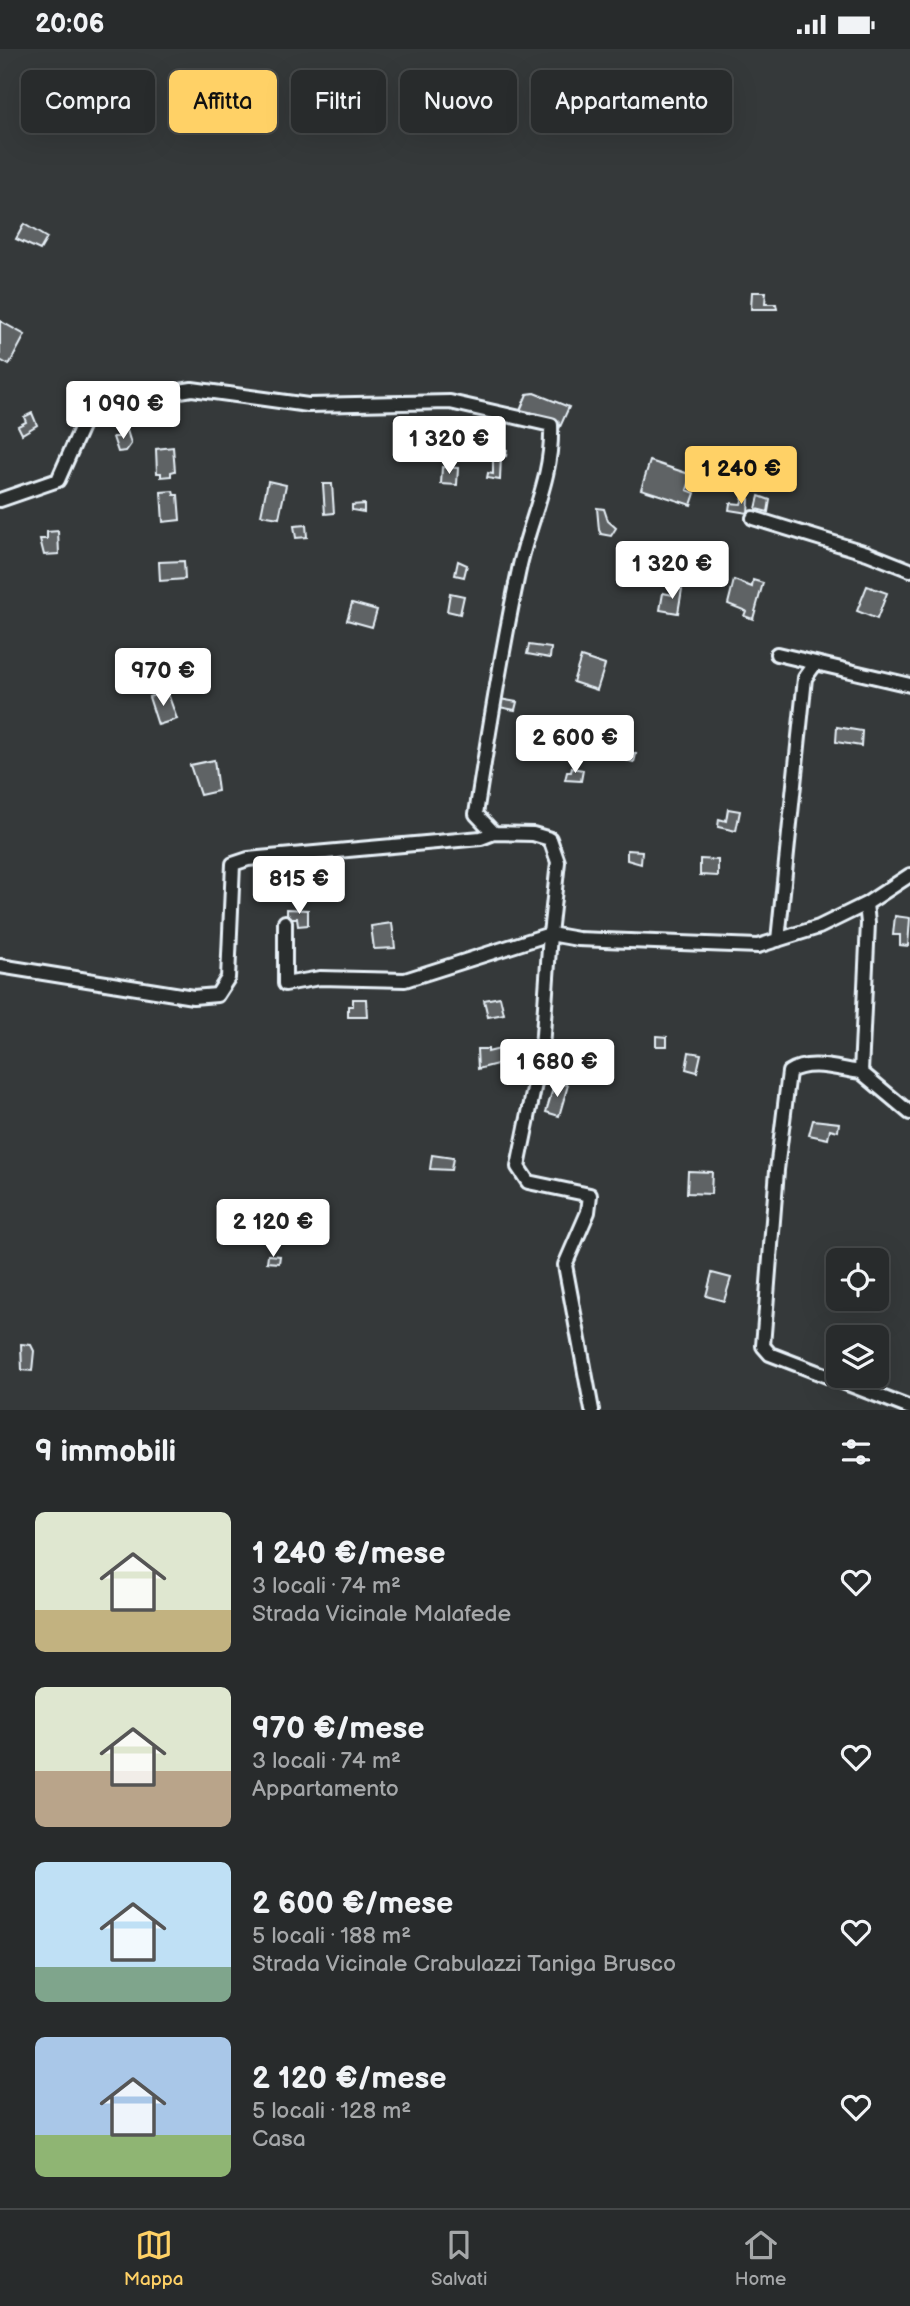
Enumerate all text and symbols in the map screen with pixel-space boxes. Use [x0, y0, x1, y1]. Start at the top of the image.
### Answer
text: 20:06 [35, 9, 105, 40]
chip: Compra [21, 70, 155, 133]
chip: Affitta [169, 70, 277, 133]
chip: Filtri [291, 70, 386, 133]
chip: Nuovo [400, 70, 517, 133]
chip: Appartamento [531, 70, 732, 133]
pin: 1 090 € [58, 381, 188, 441]
text: 1 090 € [82, 390, 164, 418]
pin: 1 320 € [384, 417, 514, 476]
text: 1 320 € [409, 425, 489, 453]
pin: 1 240 € [676, 447, 806, 506]
text: 1 240 € [701, 455, 781, 483]
pin: 1 320 € [607, 541, 737, 601]
text: 1 320 € [632, 550, 712, 578]
pin: 970 € [114, 649, 212, 708]
text: 970 € [131, 657, 195, 685]
pin: 2 600 € [510, 715, 640, 775]
text: 2 600 € [532, 724, 618, 752]
pin: 815 € [250, 857, 348, 916]
text: 815 € [269, 865, 329, 893]
pin: 1 680 € [492, 1039, 622, 1099]
text: 1 680 € [516, 1048, 598, 1076]
pin: 2 120 € [208, 1199, 338, 1259]
text: 2 120 € [233, 1208, 313, 1236]
map controls [826, 1248, 889, 1388]
button: locate [826, 1248, 889, 1311]
button: layers [826, 1325, 889, 1388]
icon: filters [837, 1433, 875, 1471]
text: 9 immobili [35, 1434, 176, 1470]
text: 1 240 €/mese [252, 1536, 446, 1572]
icon: home [91, 1540, 175, 1624]
icon: heart [837, 1563, 875, 1601]
text: 3 locali · 74 m² [252, 1572, 401, 1600]
text: Strada Vicinale Malafede [252, 1600, 511, 1628]
text: 970 €/mese [252, 1711, 424, 1747]
icon: home [91, 1715, 175, 1799]
icon: heart [837, 1738, 875, 1776]
text: 3 locali · 74 m² [252, 1747, 401, 1775]
text: Appartamento [252, 1775, 399, 1803]
text: 2 600 €/mese [252, 1886, 453, 1922]
icon: home [91, 1890, 175, 1974]
icon: heart [837, 1913, 875, 1951]
text: 5 locali · 188 m² [252, 1922, 411, 1950]
text: Strada Vicinale Crabulazzi Taniga Brusco [252, 1950, 676, 1978]
text: 2 120 €/mese [252, 2061, 446, 2097]
icon: home [91, 2065, 175, 2149]
icon: heart [837, 2088, 875, 2126]
text: 5 locali · 128 m² [252, 2097, 411, 2125]
text: Casa [252, 2125, 306, 2153]
tab: Mappa [124, 2226, 184, 2291]
tab: Salvati [431, 2226, 487, 2291]
tab: Home [735, 2226, 786, 2291]

